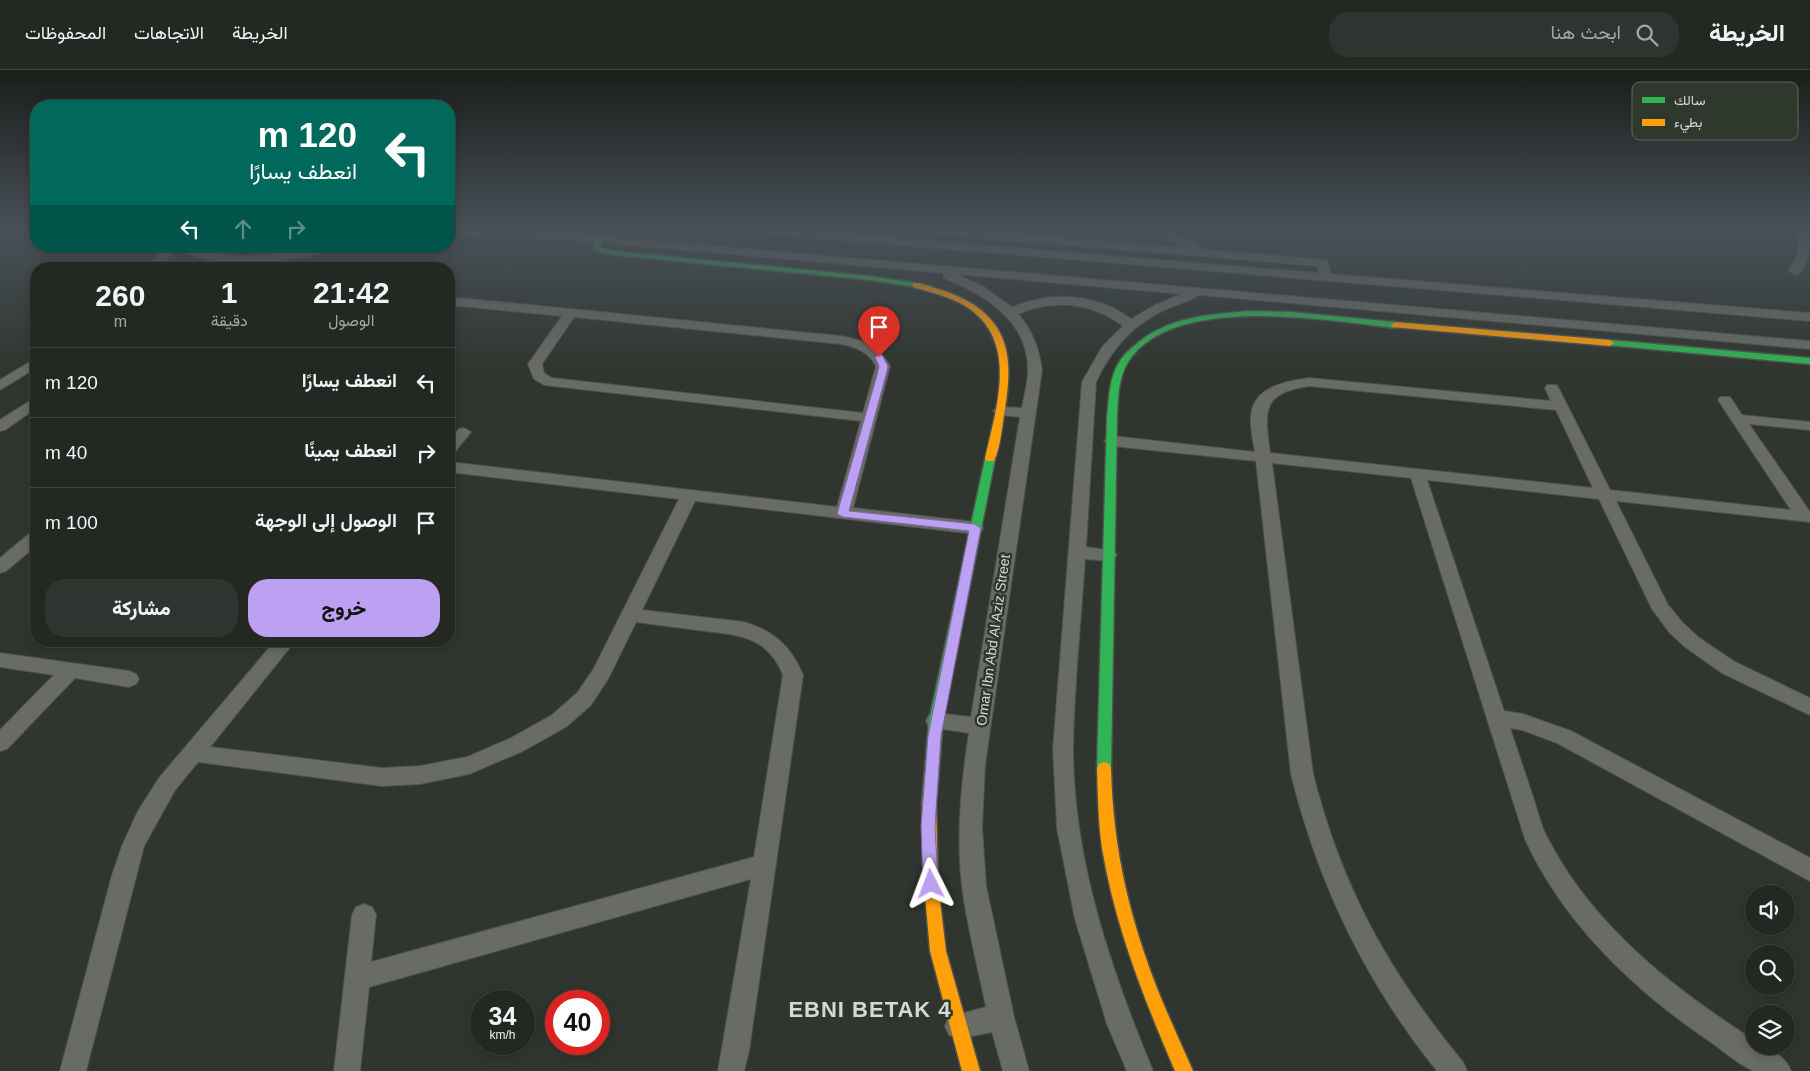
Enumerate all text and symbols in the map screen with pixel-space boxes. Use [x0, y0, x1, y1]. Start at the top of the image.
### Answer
search box [1329, 12, 1679, 57]
text: الخريطة [1709, 19, 1785, 46]
icon: search [1633, 21, 1661, 49]
text: ابحث هنا [1551, 22, 1621, 43]
text: المحفوظات [25, 23, 106, 43]
text: الاتجاهات [134, 23, 204, 43]
text: الخريطة [232, 23, 288, 43]
legend [1632, 82, 1798, 140]
text: سالك [1674, 92, 1705, 108]
text: بطيء [1674, 114, 1702, 134]
text: 120 m [258, 115, 357, 154]
icon: left [375, 120, 440, 185]
text: انعطف يسارًا [249, 159, 357, 184]
icon: left [176, 215, 204, 243]
icon: ahead [229, 215, 257, 243]
icon: right [282, 215, 310, 243]
text: 1 [221, 276, 238, 309]
text: 21:42 [313, 276, 390, 309]
text: 260 [95, 279, 145, 312]
pin [858, 306, 900, 357]
text: دقيقة [211, 312, 248, 329]
text: الوصول [328, 312, 374, 329]
text: m [114, 313, 127, 330]
icon: arrive [865, 313, 893, 341]
icon: left [412, 369, 440, 397]
text: انعطف يسارًا [302, 370, 397, 391]
text: 120 m [45, 372, 98, 393]
icon: right [412, 439, 440, 467]
text: انعطف يمينًا [304, 440, 397, 461]
text: 40 m [45, 442, 87, 463]
icon: arrive [412, 509, 440, 537]
text: الوصول إلى الوجهة [255, 510, 397, 531]
text: 100 m [45, 512, 98, 533]
street label: Omar Ibn Abd Al Aziz Street [973, 553, 1013, 727]
button: مشاركة [45, 579, 238, 637]
button: خروج [248, 579, 440, 637]
position arrow [904, 857, 956, 909]
map controls [1745, 885, 1795, 1055]
button: sound [1745, 885, 1795, 935]
button: search [1745, 945, 1795, 995]
speed limit sign: 40 [545, 990, 610, 1055]
district label: EBNI BETAK 4 [788, 997, 952, 1022]
text: 34 [489, 1002, 516, 1030]
button: layers [1745, 1005, 1795, 1055]
text: km/h [489, 1028, 516, 1042]

